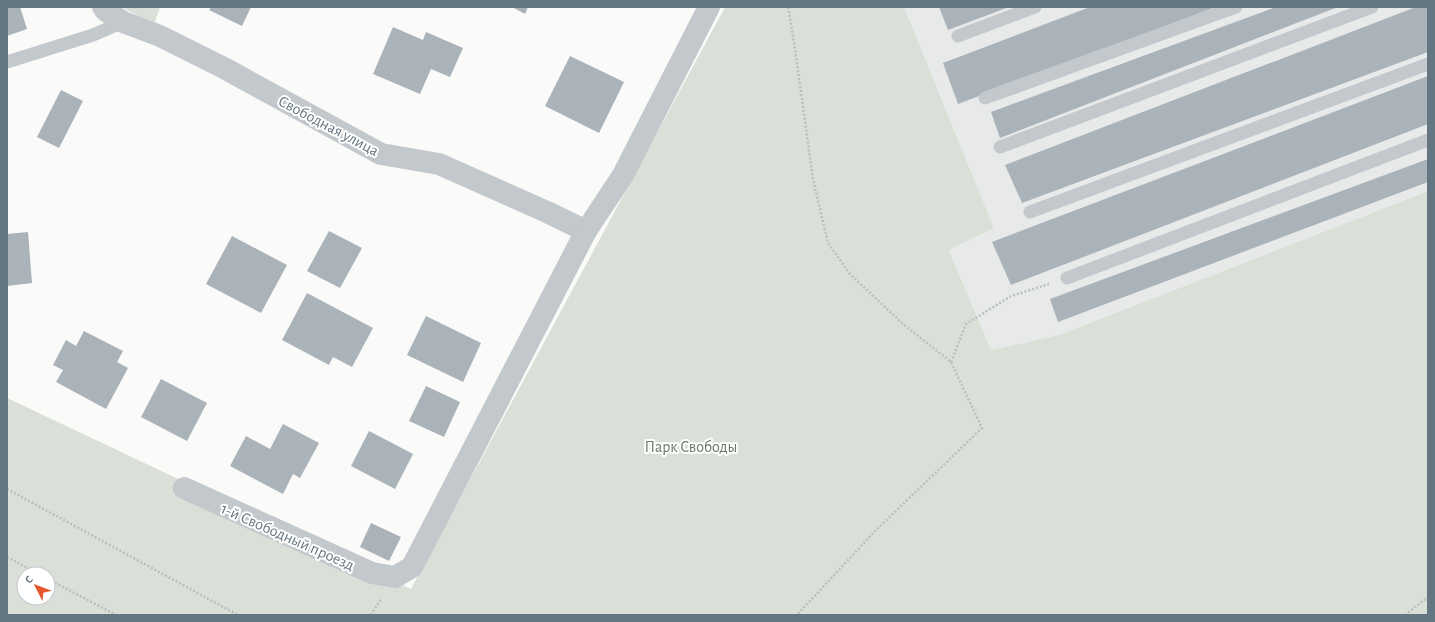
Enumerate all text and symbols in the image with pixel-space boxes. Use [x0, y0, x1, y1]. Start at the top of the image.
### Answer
street label: Свободная улица [275, 93, 381, 160]
park label: Парк Свободы [645, 439, 737, 455]
street label: 1-й Свободный проезд [218, 500, 357, 574]
north arrow [16, 566, 56, 606]
text: С [23, 574, 35, 586]

